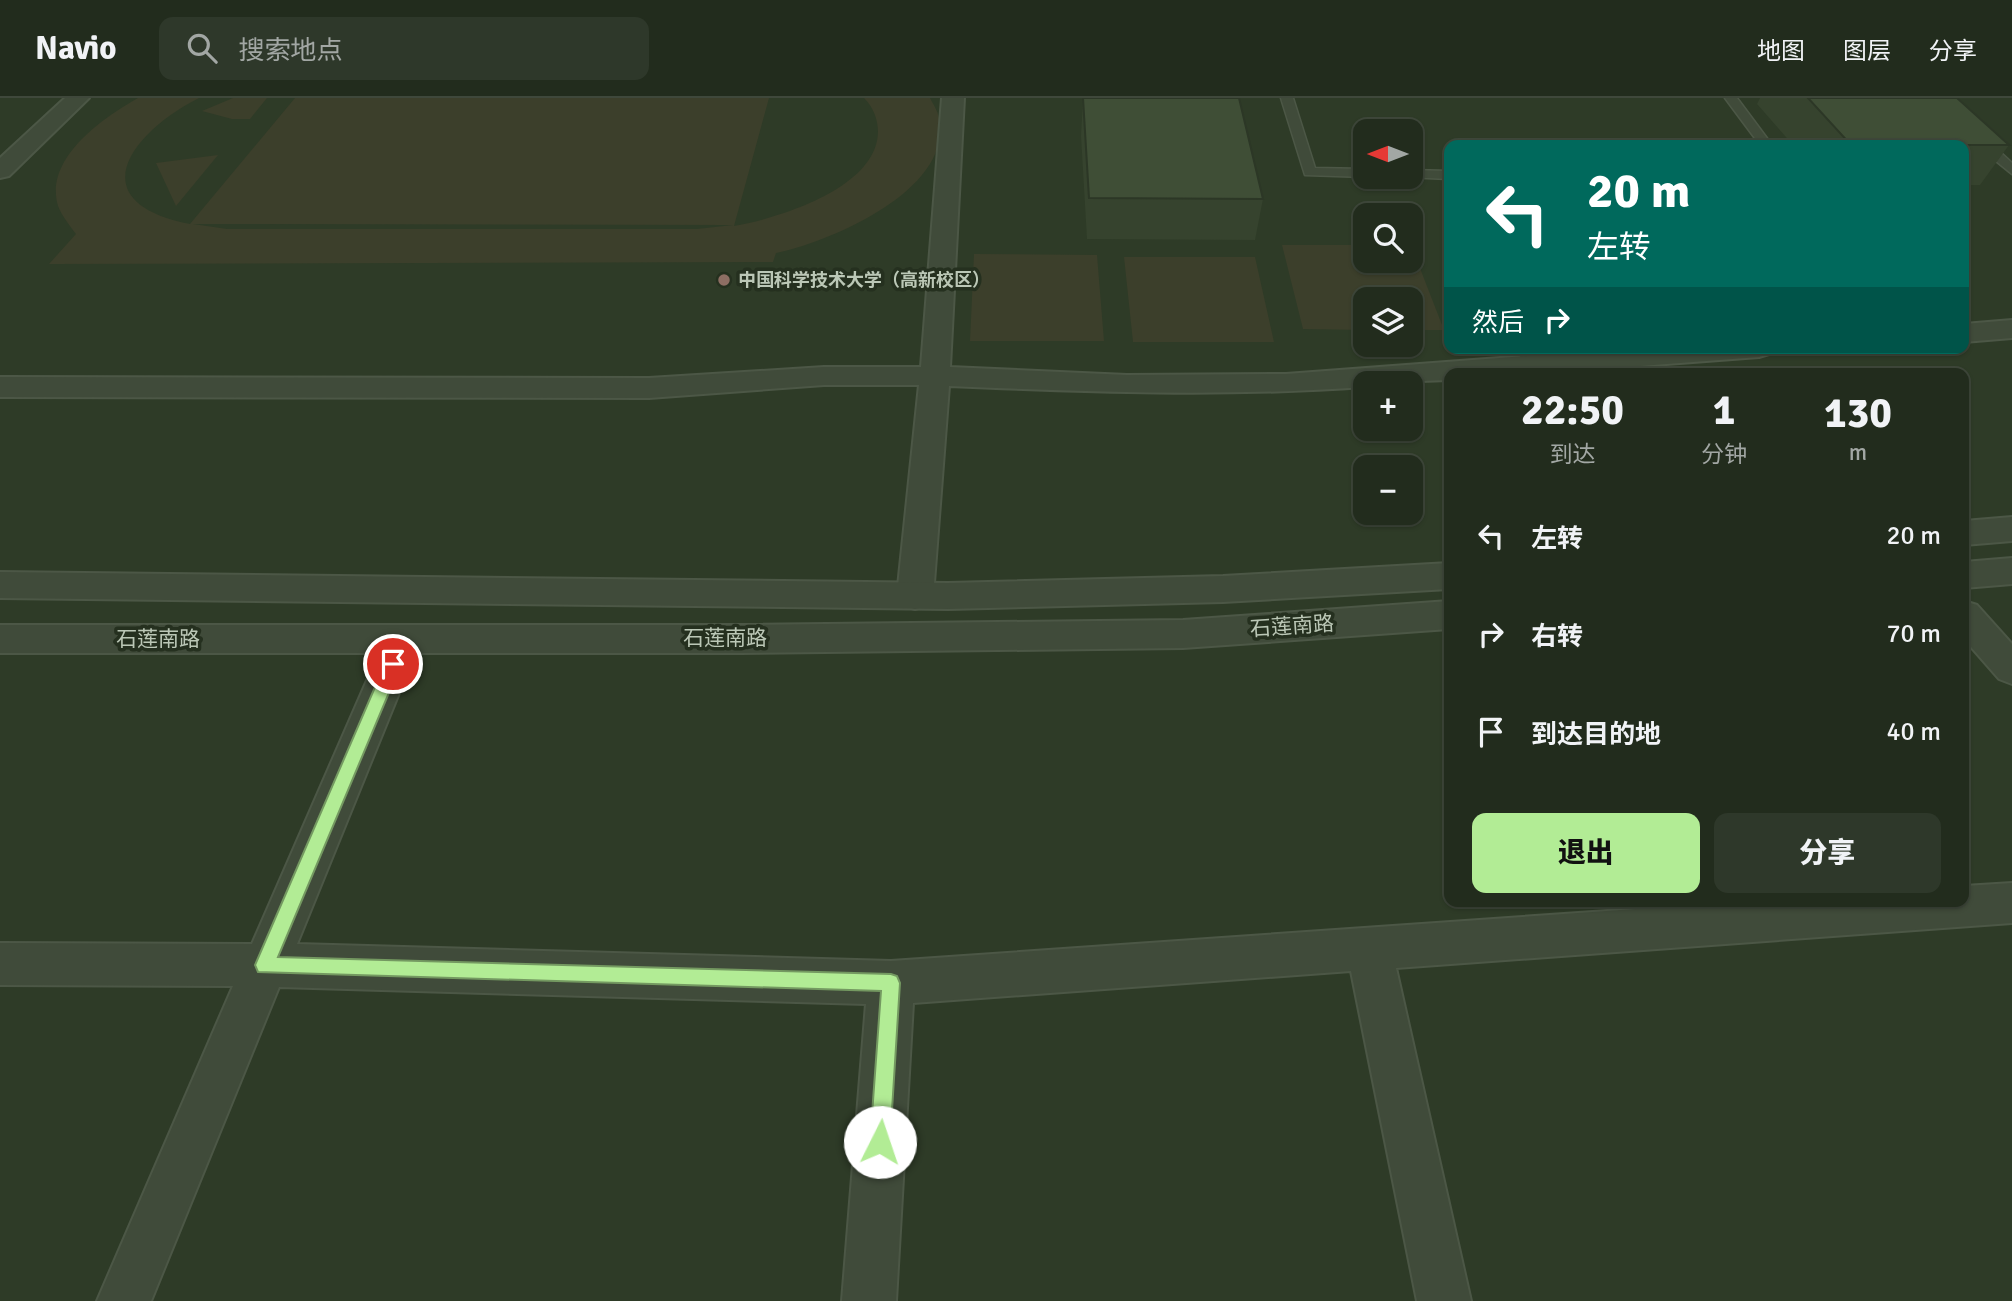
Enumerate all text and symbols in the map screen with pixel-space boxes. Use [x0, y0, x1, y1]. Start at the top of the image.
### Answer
search box [159, 17, 649, 80]
text: Navio [35, 28, 117, 69]
icon: search [183, 29, 221, 67]
text: 搜索地点 [239, 35, 343, 67]
text: 地图 [1757, 36, 1805, 66]
text: 图层 [1843, 36, 1891, 66]
text: 分享 [1929, 36, 1977, 66]
north arrow [1353, 119, 1423, 189]
map controls [1353, 119, 1423, 525]
text: 20 m [1587, 161, 1690, 221]
icon: left [1472, 168, 1563, 259]
button: search [1353, 203, 1423, 273]
text: 左转 [1587, 228, 1651, 267]
place label: 中国科学技术大学（高新校区） [738, 269, 990, 291]
marker: 中国科学技术大学（高新校区） [716, 272, 732, 288]
button: layers [1353, 287, 1423, 357]
icon: right [1538, 301, 1576, 339]
text: 然后 [1472, 307, 1524, 339]
button: + [1353, 371, 1423, 441]
text: 22:50 [1521, 385, 1624, 436]
text: 1 [1713, 385, 1735, 436]
text: 130 [1824, 388, 1892, 439]
text: m [1849, 438, 1867, 467]
text: 到达 [1550, 440, 1596, 469]
text: 分钟 [1701, 440, 1747, 469]
button: − [1353, 455, 1423, 525]
icon: left [1472, 517, 1510, 555]
text: 20 m [1886, 520, 1941, 552]
text: 左转 [1531, 523, 1583, 555]
street label: 石莲南路 [1249, 610, 1335, 642]
icon: right [1472, 615, 1510, 653]
text: 70 m [1886, 618, 1941, 650]
text: 右转 [1531, 621, 1583, 653]
street label: 石莲南路 [683, 625, 767, 651]
street label: 石莲南路 [116, 626, 200, 652]
pin [363, 634, 423, 694]
icon: arrive [374, 645, 412, 683]
icon: arrive [1472, 713, 1510, 751]
text: 40 m [1886, 716, 1941, 748]
text: 到达目的地 [1531, 719, 1661, 751]
button: 退出 [1472, 813, 1700, 893]
button: 分享 [1714, 813, 1941, 893]
position arrow [843, 1105, 917, 1179]

